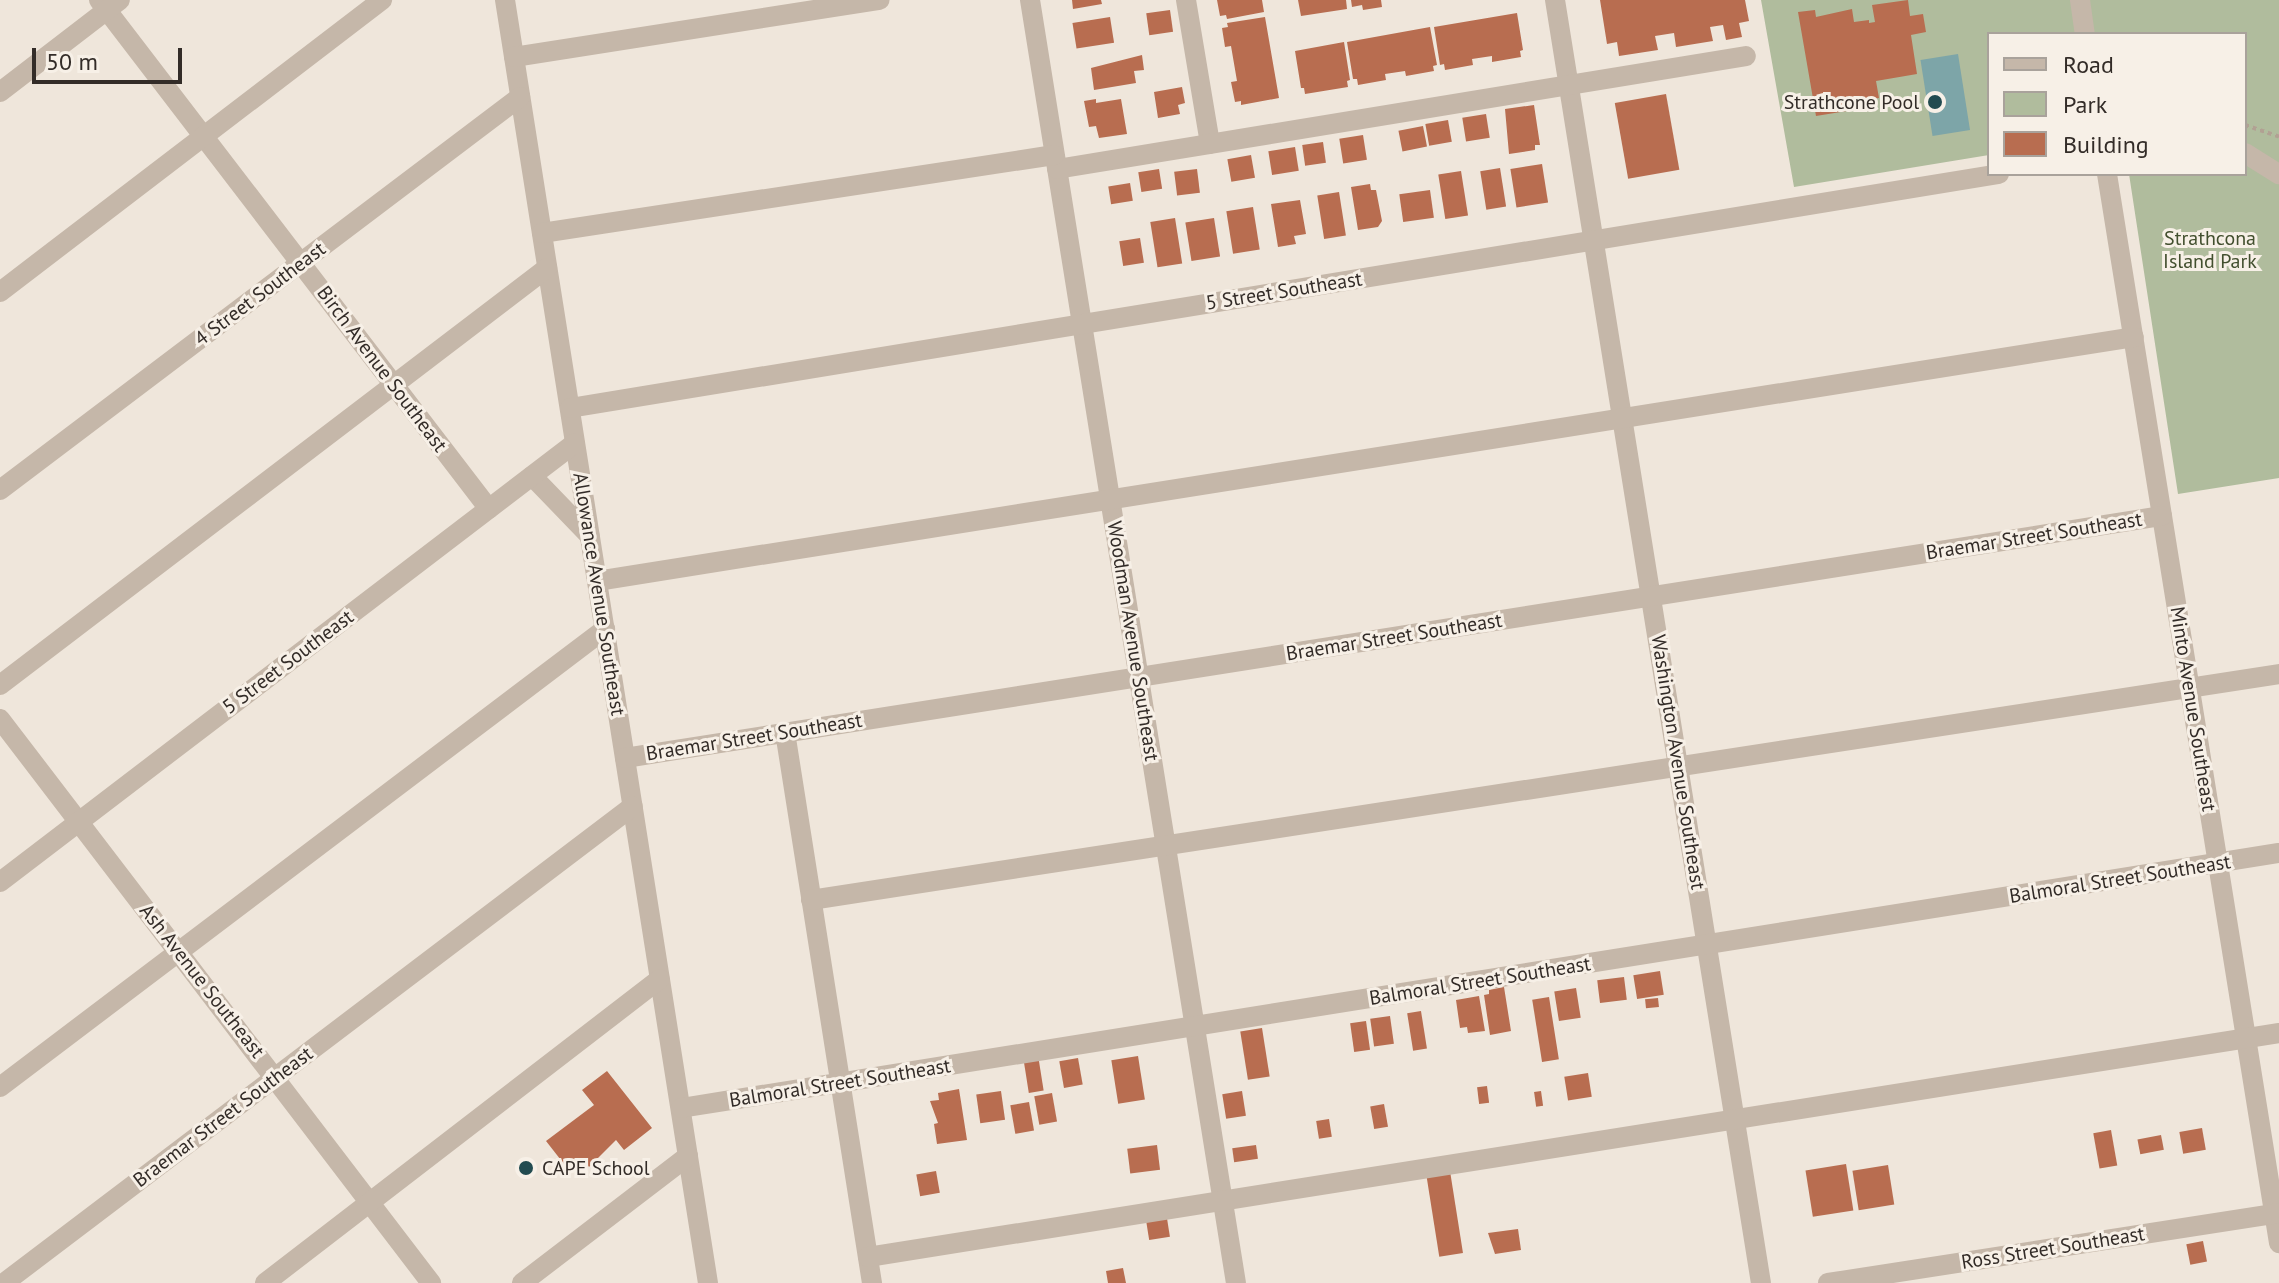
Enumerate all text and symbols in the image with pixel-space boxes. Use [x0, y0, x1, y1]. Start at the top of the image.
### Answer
scale bar [36, 32, 186, 82]
legend [1987, 32, 2247, 176]
text: 50 m [46, 46, 98, 77]
text: Road [2063, 49, 2114, 80]
text: Park [2063, 89, 2107, 120]
place label: Strathcone Pool [1784, 90, 1919, 114]
marker: Strathcone Pool [1926, 93, 1944, 111]
text: Building [2063, 129, 2149, 160]
park label: Strathcona Island Park [2163, 226, 2257, 273]
street label: 4 Street Southeast [190, 237, 330, 351]
street label: 5 Street Southeast [1204, 267, 1364, 315]
street label: Birch Avenue Southeast [312, 281, 452, 457]
street label: Allowance Avenue Southeast [568, 470, 630, 718]
street label: Braemar Street Southeast [1924, 507, 2144, 565]
street label: Woodman Avenue Southeast [1102, 519, 1164, 763]
street label: 5 Street Southeast [218, 605, 358, 719]
street label: Minto Avenue Southeast [2165, 605, 2221, 813]
street label: Braemar Street Southeast [1284, 608, 1504, 666]
street label: Washington Avenue Southeast [1646, 632, 1710, 892]
street label: Braemar Street Southeast [644, 708, 864, 766]
street label: Balmoral Street Southeast [2008, 850, 2232, 908]
street label: Ash Avenue Southeast [134, 899, 270, 1063]
street label: Balmoral Street Southeast [1368, 952, 1592, 1010]
street label: Braemar Street Southeast [129, 1042, 317, 1192]
street label: Balmoral Street Southeast [728, 1054, 952, 1112]
place label: CAPE School [542, 1156, 650, 1180]
marker: CAPE School [517, 1159, 535, 1177]
street label: Ross Street Southeast [1960, 1222, 2146, 1274]

